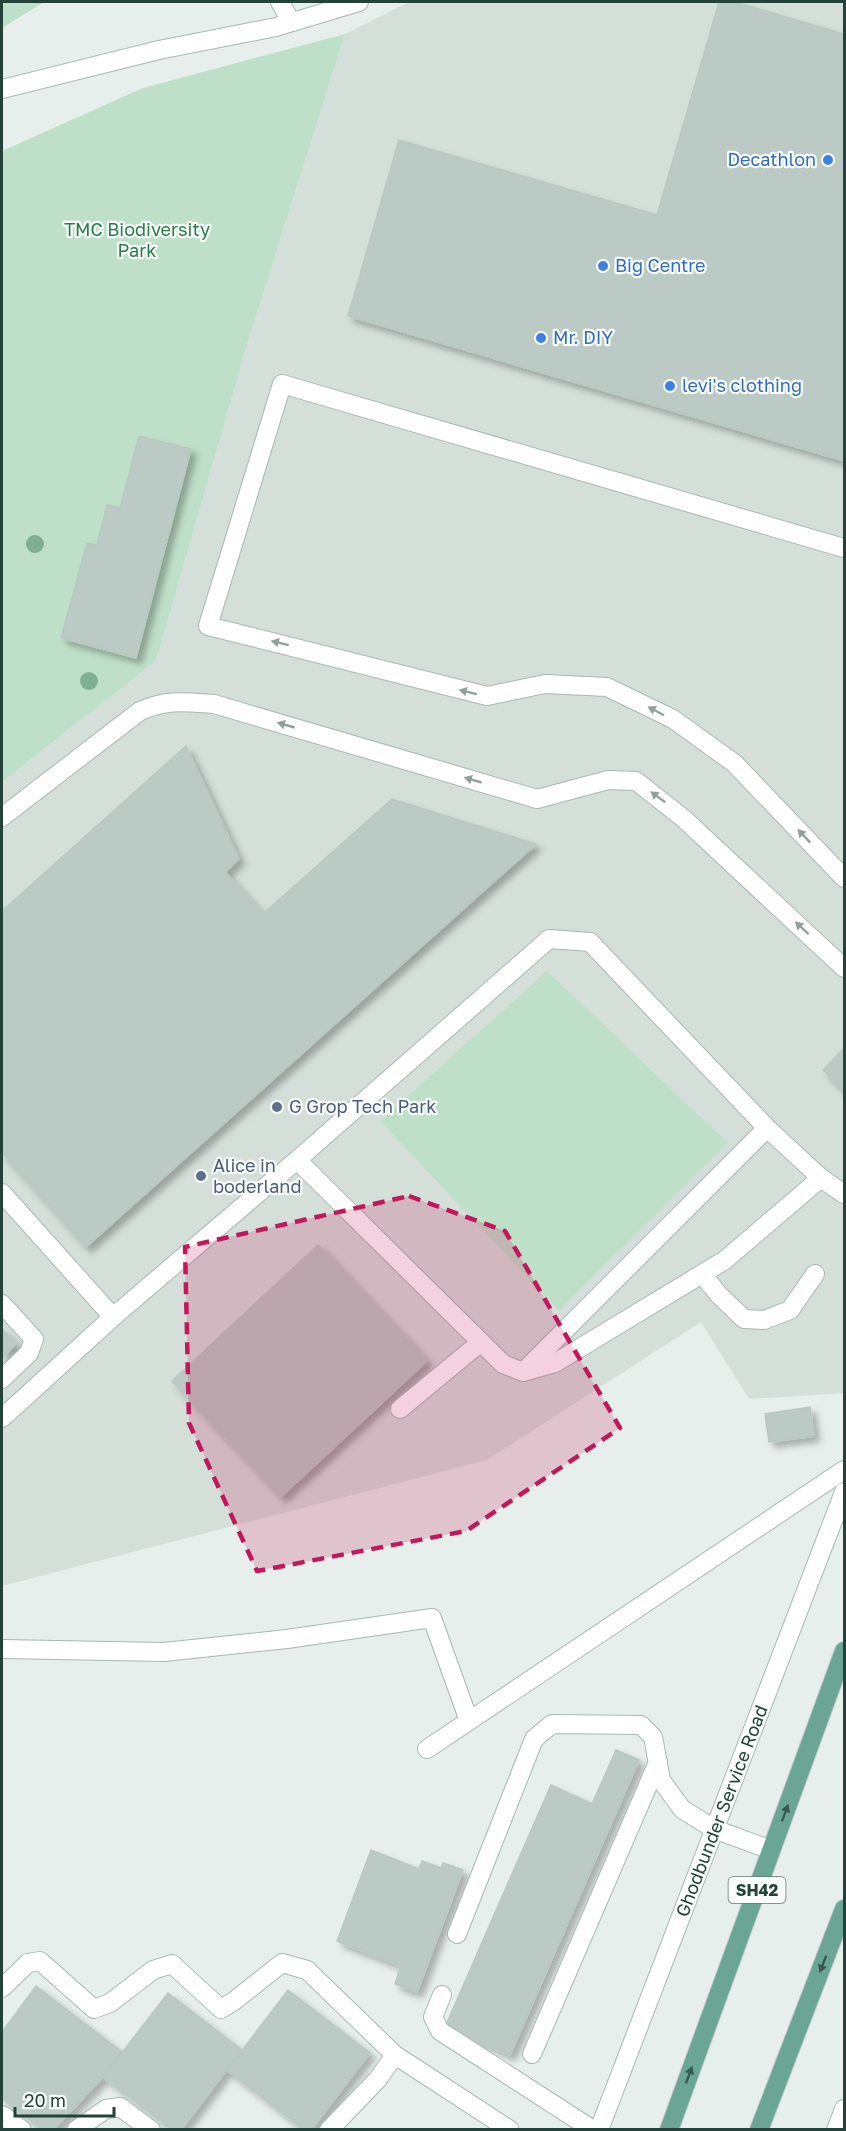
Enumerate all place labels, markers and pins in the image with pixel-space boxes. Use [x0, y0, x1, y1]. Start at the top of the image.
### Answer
place label: Decathlon [727, 148, 816, 170]
marker: Decathlon [821, 153, 835, 167]
place label: Big Centre [615, 254, 706, 276]
marker: Big Centre [596, 259, 610, 273]
place label: Mr. DIY [553, 326, 613, 348]
marker: Mr. DIY [534, 331, 548, 345]
place label: levi's clothing [682, 374, 802, 396]
marker: levi's clothing [663, 379, 677, 393]
place label: G Grop Tech Park [289, 1095, 436, 1117]
marker: G Grop Tech Park [270, 1100, 284, 1114]
place label: Alice in boderland [213, 1154, 301, 1197]
marker: Alice in boderland [194, 1169, 208, 1183]

